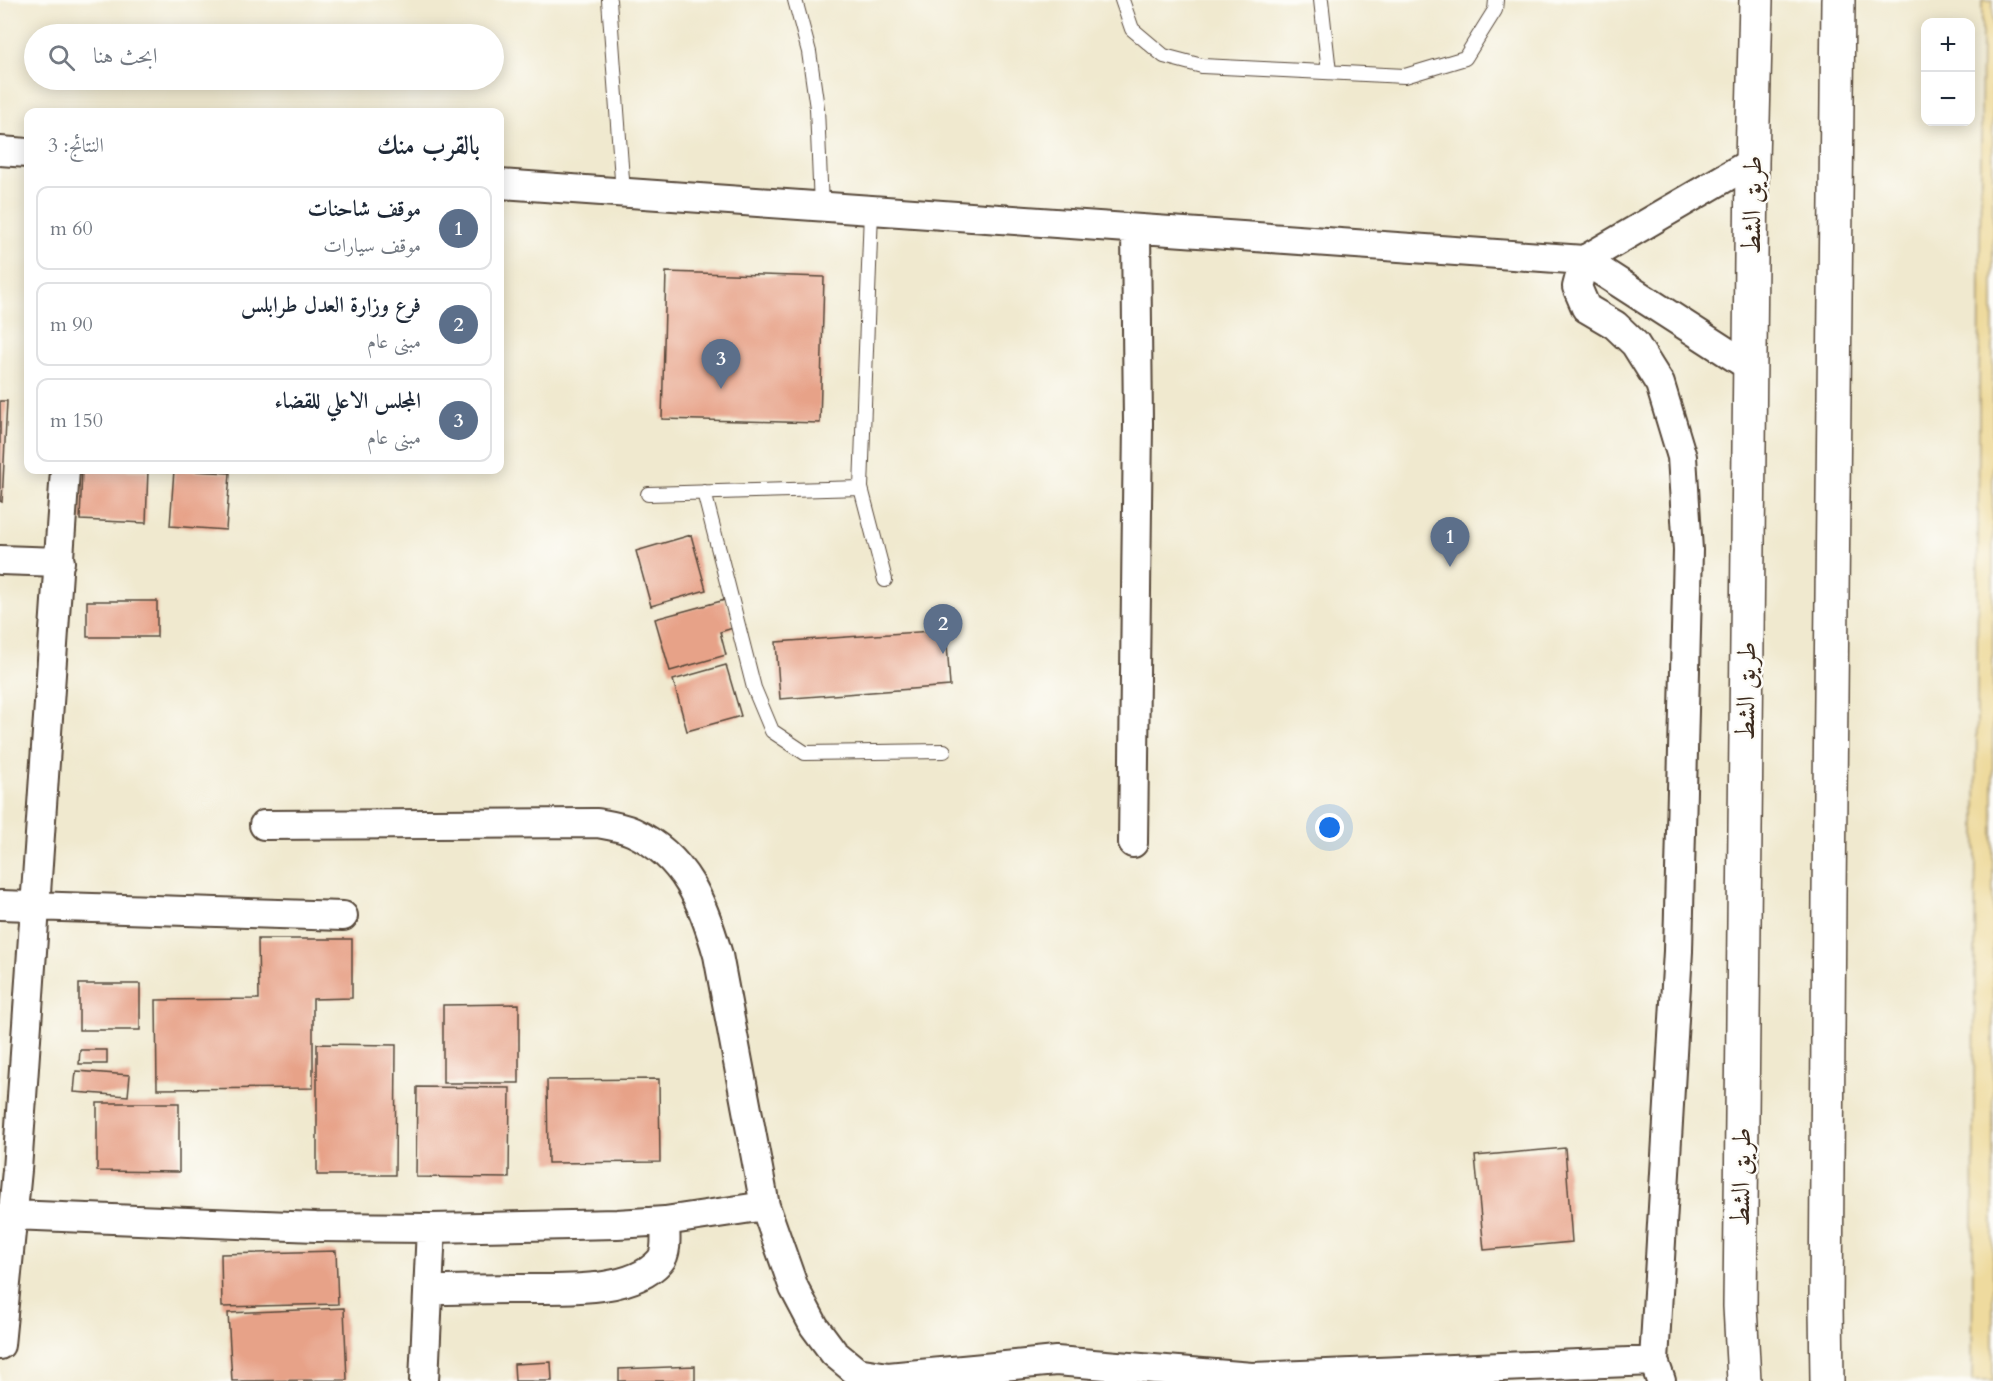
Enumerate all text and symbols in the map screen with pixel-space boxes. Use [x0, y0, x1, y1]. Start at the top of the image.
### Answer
map controls [1921, 18, 1975, 126]
button: + [1921, 18, 1975, 72]
search box [24, 24, 504, 90]
icon: search [45, 41, 78, 74]
text: ابحث هنا [93, 41, 158, 71]
button: − [1921, 72, 1975, 126]
text: بالقرب منك [377, 128, 480, 163]
text: النتائج: 3 [48, 132, 104, 159]
street label: طريق الشط [1734, 155, 1770, 255]
text: موقف شاحنات [308, 194, 421, 224]
text: 60 m [50, 215, 93, 242]
text: 1 [453, 215, 464, 242]
text: موقف سيارات [323, 232, 421, 259]
text: فرع وزارة العدل طرابلس [241, 290, 421, 320]
text: 90 m [50, 311, 93, 338]
text: 2 [453, 311, 464, 338]
text: مبنى عام [367, 328, 421, 355]
pin: 3 [702, 340, 740, 389]
text: المجلس الاعلي للقضاء [274, 386, 421, 416]
text: 150 m [50, 407, 103, 434]
text: 3 [453, 407, 464, 434]
text: مبنى عام [367, 424, 421, 451]
pin: 1 [1430, 518, 1470, 567]
pin: 2 [924, 604, 962, 654]
street label: طريق الشط [1728, 641, 1764, 741]
your location [1315, 813, 1344, 842]
street label: طريق الشط [1723, 1127, 1759, 1227]

